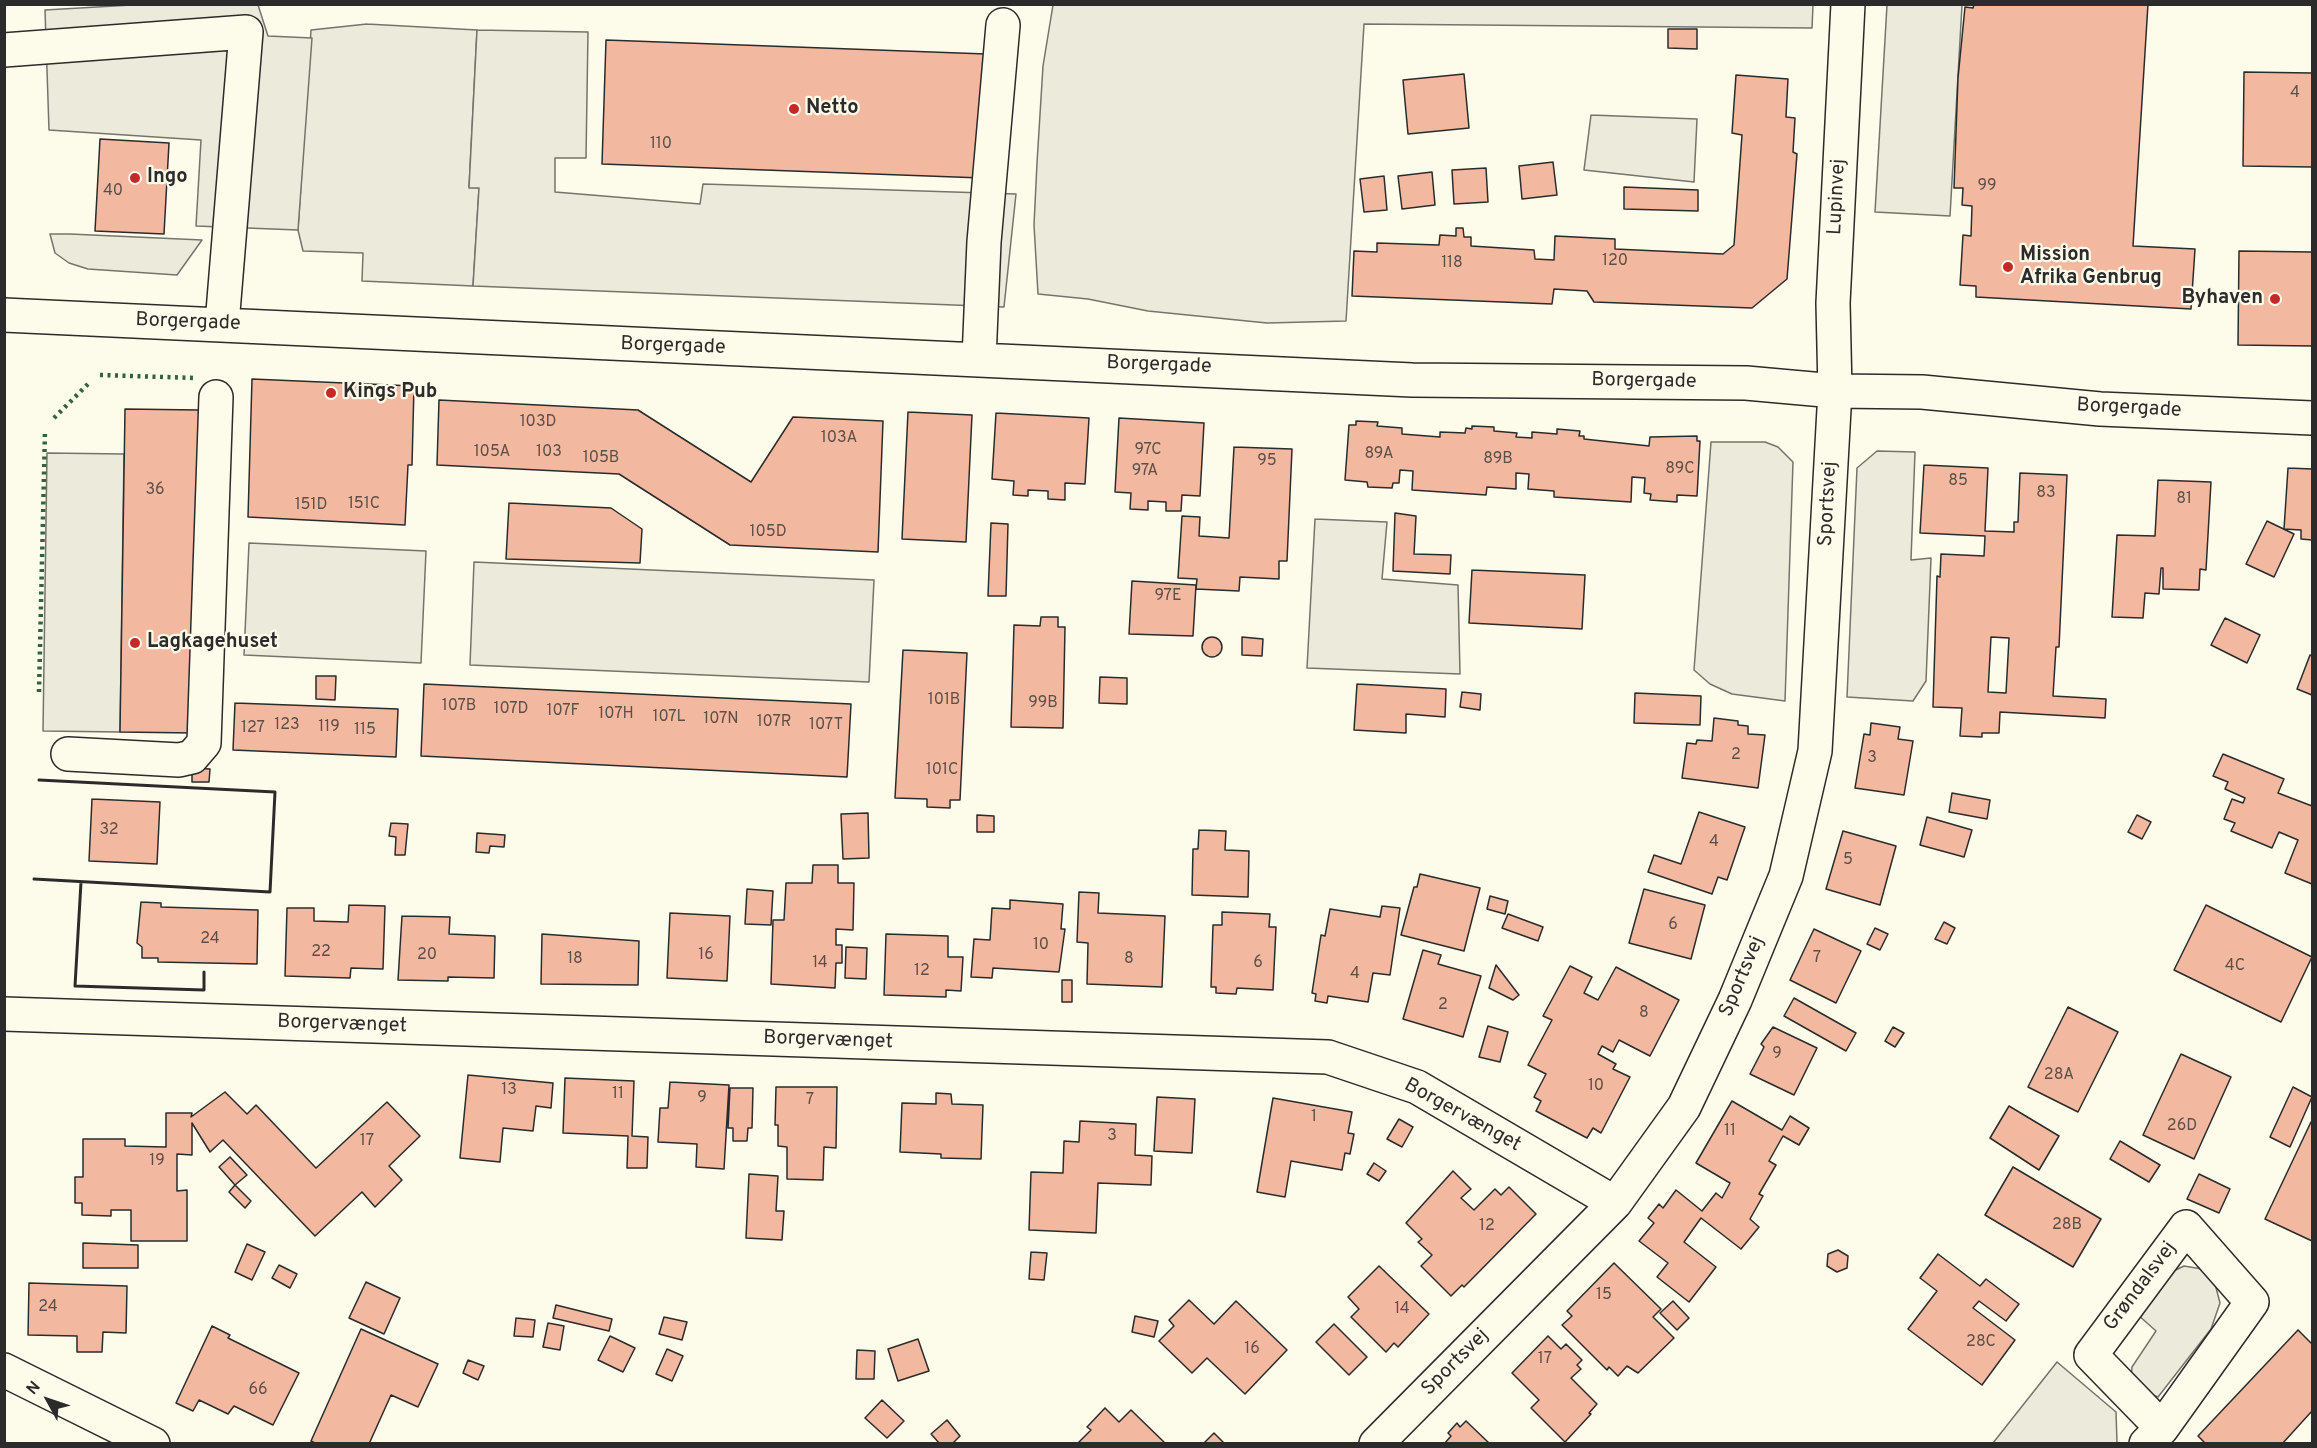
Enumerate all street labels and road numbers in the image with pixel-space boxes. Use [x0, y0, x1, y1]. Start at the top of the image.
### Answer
street label: Lupinvej [1824, 158, 1852, 236]
street label: Borgergade [135, 309, 241, 337]
street label: Borgergade [620, 333, 726, 361]
street label: Borgergade [1106, 352, 1212, 380]
street label: Borgergade [1591, 369, 1697, 395]
street label: Borgergade [2076, 394, 2182, 424]
street label: Sportsvej [1815, 461, 1843, 547]
street label: Sportsvej [1715, 933, 1771, 1021]
street label: Borgervænget [277, 1011, 407, 1039]
street label: Borgervænget [763, 1027, 893, 1055]
street label: Borgervænget [1399, 1074, 1525, 1158]
street label: Grøndalsvej [2100, 1238, 2182, 1336]
street label: Sportsvej [1417, 1324, 1495, 1402]

